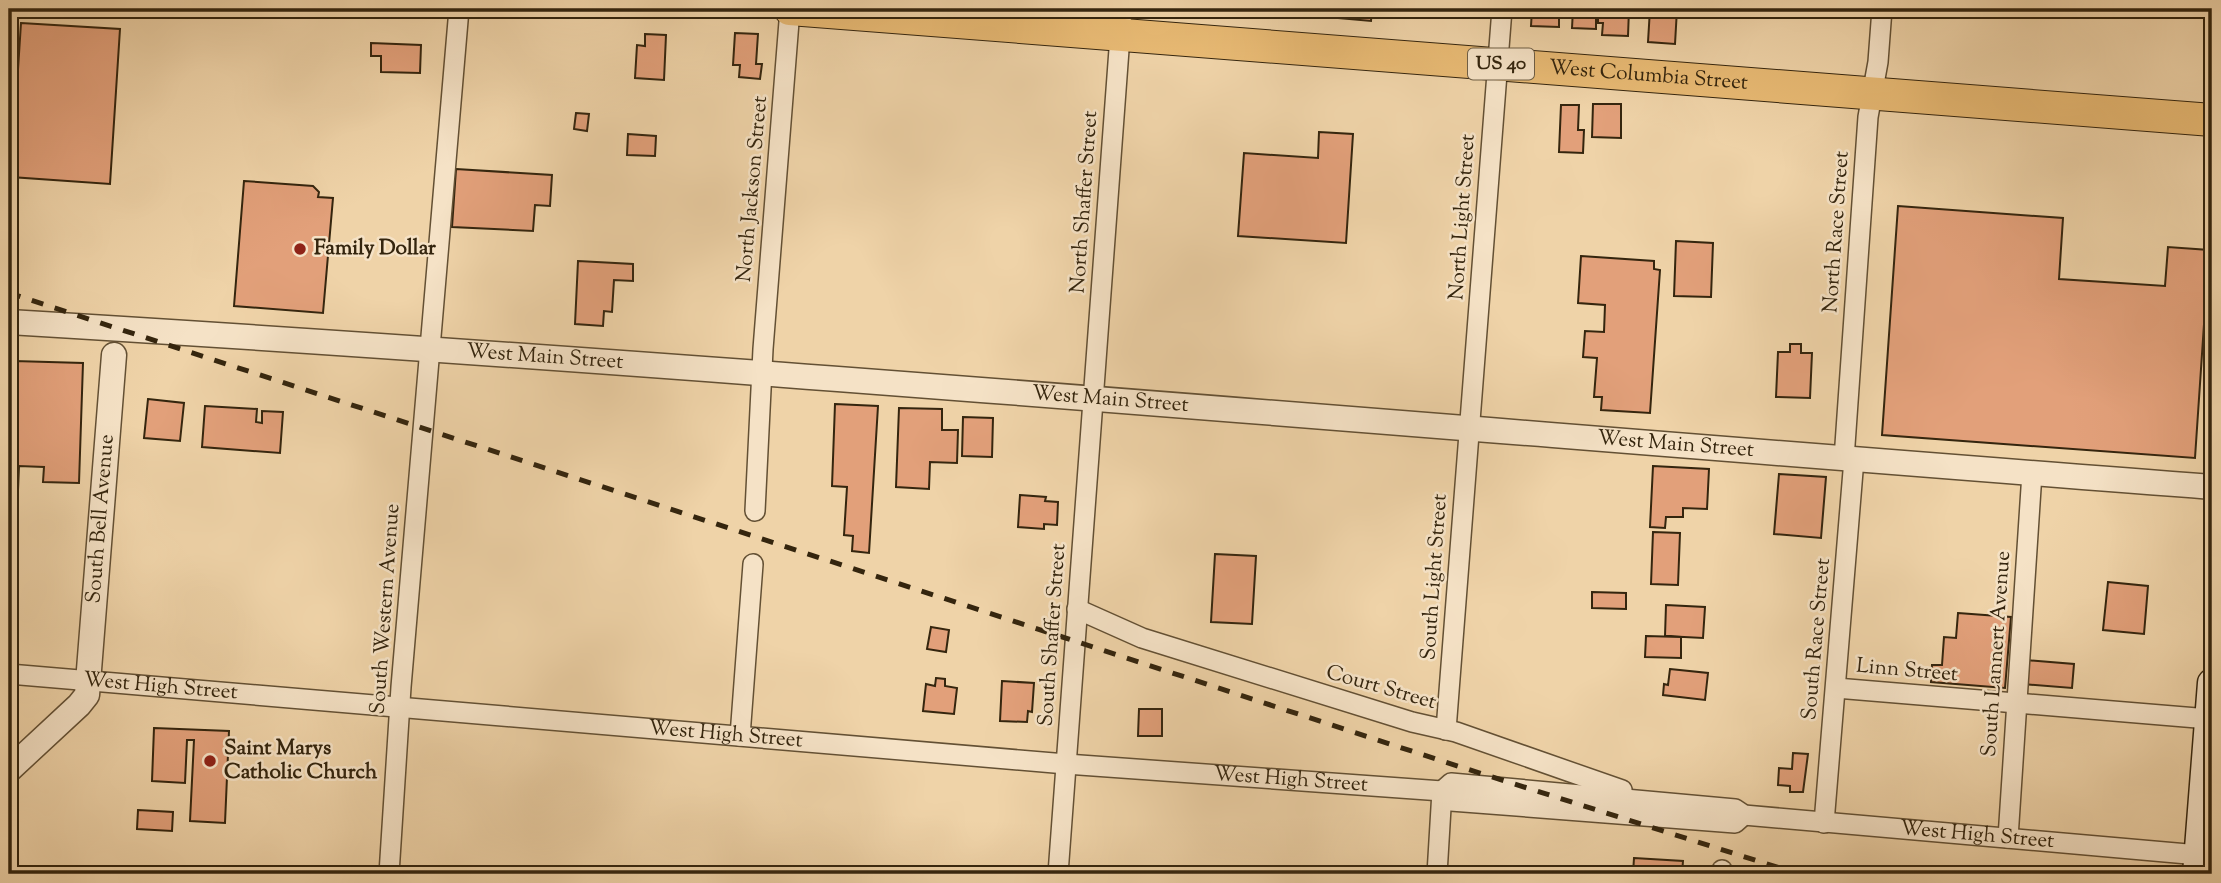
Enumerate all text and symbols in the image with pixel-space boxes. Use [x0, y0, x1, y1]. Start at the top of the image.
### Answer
road number: US 40 [1468, 48, 1534, 80]
street label: West Columbia Street [1548, 53, 1749, 99]
street label: North Jackson Street [730, 95, 776, 283]
street label: North Shaffer Street [1064, 110, 1106, 294]
street label: North Light Street [1442, 133, 1484, 301]
street label: North Race Street [1816, 150, 1858, 314]
place label: Family Dollar [314, 234, 436, 264]
marker: Family Dollar [292, 241, 308, 257]
street label: West Main Street [465, 337, 624, 378]
street label: West Main Street [1031, 379, 1190, 421]
street label: West Main Street [1596, 424, 1755, 466]
street label: South Bell Avenue [79, 433, 123, 605]
street label: South Light Street [1414, 493, 1456, 661]
street label: South Western Avenue [364, 503, 408, 715]
street label: South Shaffer Street [1032, 543, 1074, 727]
street label: South Lannert Avenue [1975, 550, 2019, 758]
street label: South Race Street [1795, 557, 1839, 721]
street label: Linn Street [1855, 652, 1959, 690]
street label: Court Street [1322, 658, 1440, 718]
street label: West High Street [82, 665, 239, 708]
street label: West High Street [647, 713, 804, 757]
place label: Saint Marys Catholic Church [224, 734, 378, 788]
marker: Saint Marys Catholic Church [202, 753, 218, 769]
street label: West High Street [1212, 760, 1369, 801]
street label: West High Street [1899, 814, 2055, 857]

